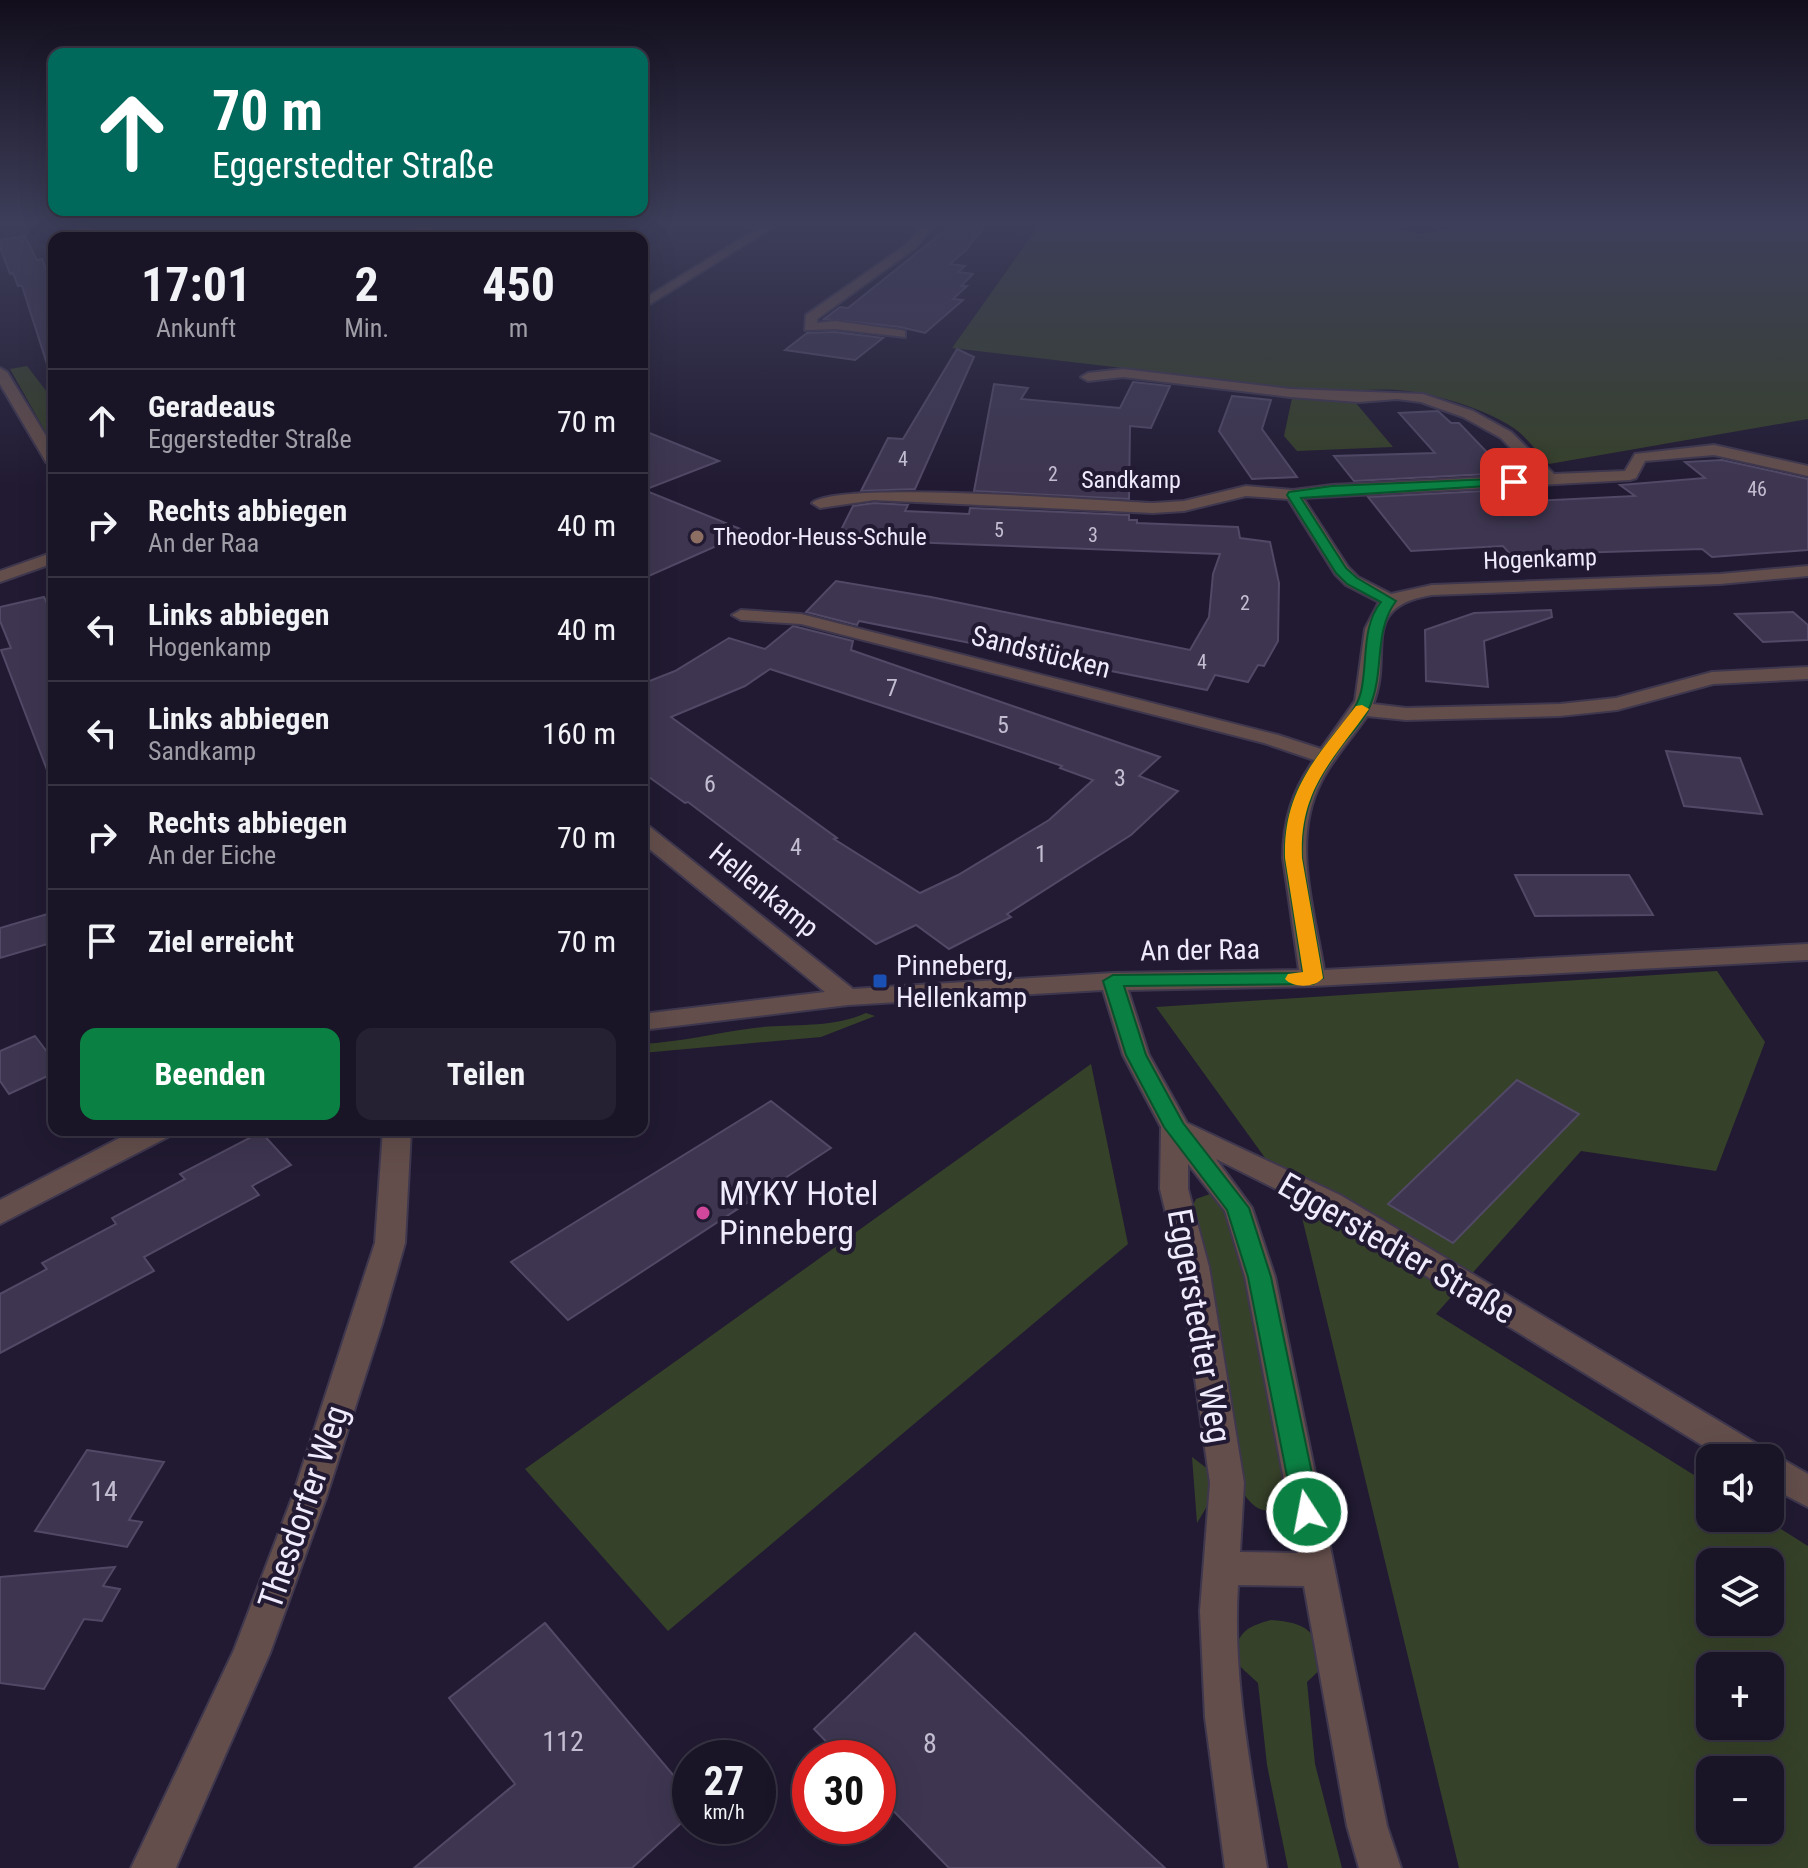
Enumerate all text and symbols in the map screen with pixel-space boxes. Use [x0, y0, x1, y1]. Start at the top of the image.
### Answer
text: 70 m [212, 78, 323, 144]
icon: ahead [80, 80, 184, 184]
text: Eggerstedter Straße [212, 145, 494, 187]
text: 17:01 [141, 256, 251, 313]
text: 2 [355, 256, 379, 313]
text: 450 [482, 256, 555, 313]
text: Ankunft [156, 313, 236, 343]
text: Min. [344, 313, 389, 343]
text: m [509, 313, 528, 343]
text: Geradeaus [148, 389, 275, 424]
icon: ahead [80, 399, 124, 443]
text: 70 m [557, 404, 616, 439]
text: Eggerstedter Straße [148, 424, 352, 454]
house number: 4 [898, 447, 908, 471]
pin [1480, 448, 1548, 516]
icon: arrive [1492, 460, 1536, 504]
house number: 2 [1048, 462, 1058, 486]
street label: Sandkamp [1081, 466, 1181, 494]
house number: 46 [1747, 477, 1767, 501]
text: Rechts abbiegen [148, 493, 347, 528]
icon: right [80, 503, 124, 547]
text: 40 m [557, 508, 616, 543]
house number: 5 [994, 518, 1004, 542]
place label: Theodor-Heuss-Schule [713, 523, 927, 551]
house number: 3 [1088, 523, 1098, 547]
text: An der Raa [148, 528, 259, 558]
marker: Theodor-Heuss-Schule [688, 528, 706, 546]
street label: Hogenkamp [1483, 543, 1597, 575]
house number: 2 [1240, 591, 1250, 615]
text: Links abbiegen [148, 597, 330, 632]
icon: left [80, 607, 124, 651]
text: 40 m [557, 612, 616, 647]
street label: Sandstücken [968, 619, 1114, 685]
text: Hogenkamp [148, 632, 271, 662]
house number: 4 [1197, 650, 1207, 674]
house number: 7 [886, 674, 898, 702]
text: Links abbiegen [148, 701, 330, 736]
icon: left [80, 711, 124, 755]
house number: 5 [997, 711, 1009, 739]
text: 160 m [542, 716, 616, 751]
text: Sandkamp [148, 736, 256, 766]
house number: 3 [1114, 764, 1126, 792]
house number: 6 [704, 770, 716, 798]
text: Rechts abbiegen [148, 805, 347, 840]
icon: right [80, 815, 124, 859]
text: 70 m [557, 820, 616, 855]
house number: 4 [790, 833, 802, 861]
street label: Hellenkamp [703, 836, 825, 944]
text: An der Eiche [148, 840, 276, 870]
house number: 1 [1035, 840, 1047, 868]
icon: arrive [80, 919, 124, 963]
text: Ziel erreicht [148, 924, 294, 959]
text: 70 m [557, 924, 616, 959]
street label: An der Raa [1140, 932, 1260, 968]
place label: Pinneberg, Hellenkamp [896, 949, 1027, 1014]
marker: Pinneberg, Hellenkamp [871, 972, 889, 990]
button: Beenden [80, 1028, 340, 1120]
button: Teilen [356, 1028, 616, 1120]
street label: Eggerstedter Straße [1272, 1164, 1522, 1332]
place label: MYKY Hotel Pinneberg [719, 1173, 878, 1252]
marker: MYKY Hotel Pinneberg [694, 1204, 712, 1222]
street label: Eggerstedter Weg [1160, 1206, 1240, 1446]
street label: Thesdorfer Weg [249, 1400, 357, 1614]
map controls [1696, 1444, 1784, 1844]
button: sound [1696, 1444, 1784, 1532]
position arrow [1265, 1470, 1349, 1554]
house number: 14 [90, 1475, 118, 1508]
button: layers [1696, 1548, 1784, 1636]
button: + [1696, 1652, 1784, 1740]
house number: 112 [542, 1725, 584, 1758]
house number: 8 [923, 1727, 937, 1760]
speed limit sign: 30 [792, 1740, 896, 1844]
button: − [1696, 1756, 1784, 1844]
text: 27 [704, 1758, 744, 1805]
text: km/h [703, 1800, 745, 1824]

